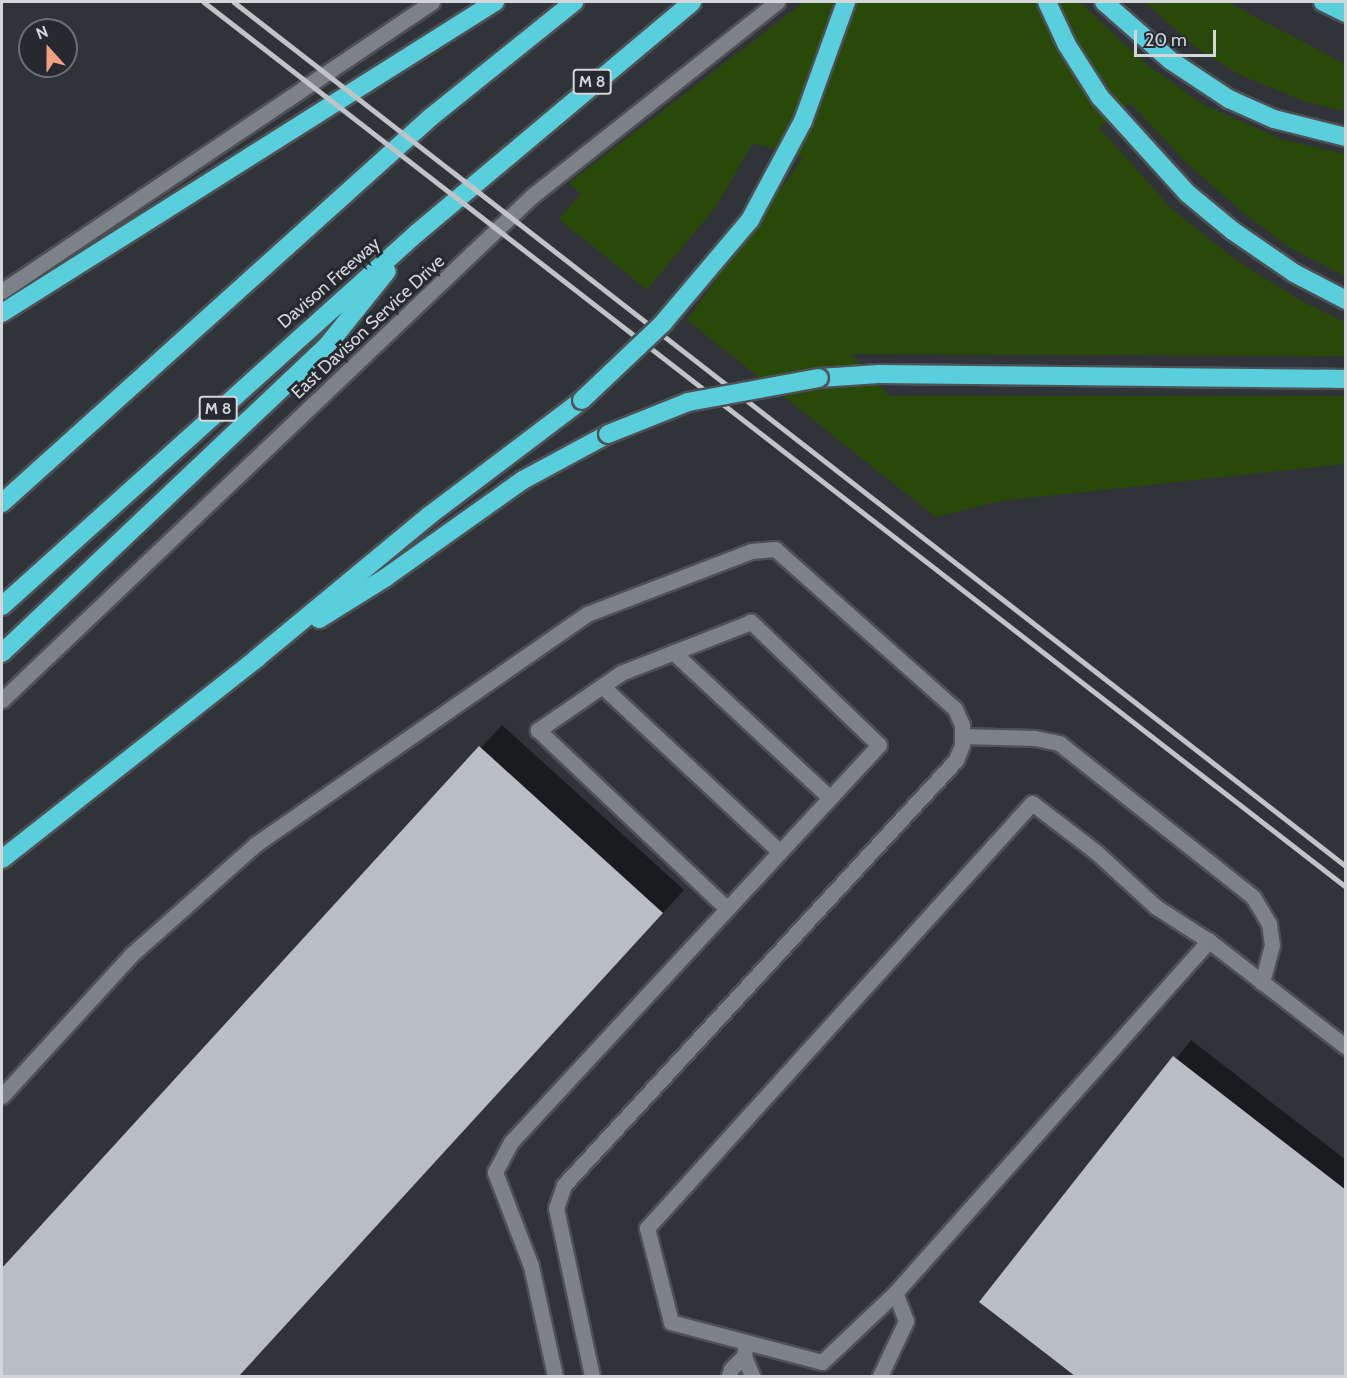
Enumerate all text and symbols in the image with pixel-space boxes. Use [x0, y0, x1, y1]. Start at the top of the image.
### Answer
north arrow [18, 18, 78, 78]
scale bar [1137, 18, 1220, 56]
text: N [33, 22, 51, 43]
text: 20 m [1145, 29, 1187, 51]
road number: M 8 [572, 69, 612, 95]
street label: Davison Freeway [274, 233, 384, 333]
street label: East Davison Service Drive [287, 250, 449, 404]
road number: M 8 [198, 396, 238, 422]

